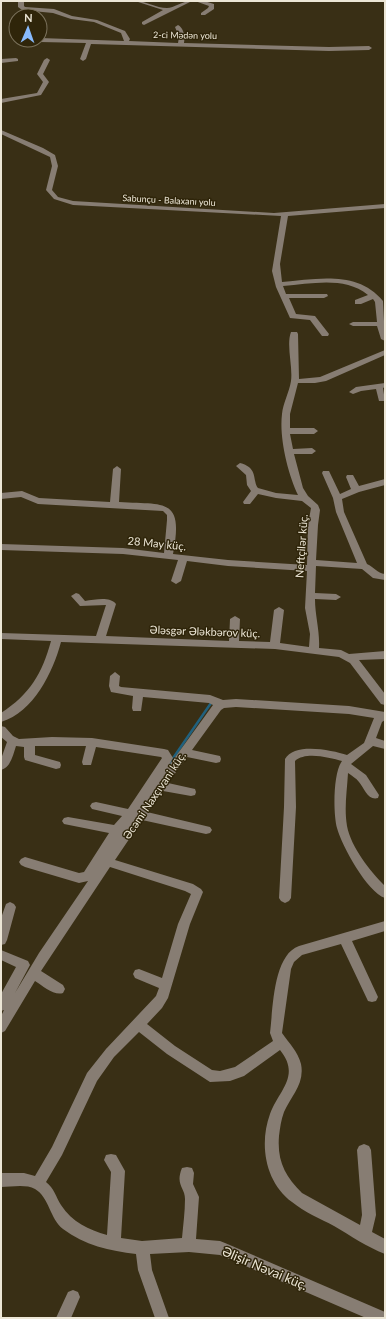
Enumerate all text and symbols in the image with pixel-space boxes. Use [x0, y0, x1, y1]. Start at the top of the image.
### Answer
north arrow [8, 8, 48, 48]
text: N [24, 11, 33, 24]
street label: 2-ci Mədən yolu [153, 29, 217, 41]
street label: Sabunçu - Balaxanı yolu [122, 192, 216, 208]
street label: Neftçilər küç. [292, 514, 310, 578]
street label: 28 May küç. [127, 533, 187, 553]
street label: Ələsgər Ələkbərov küç. [150, 623, 260, 639]
street label: Əcəmi Naxçıvani küç. [120, 749, 188, 841]
street label: Əlişir Nəvai küç. [220, 1243, 310, 1293]

